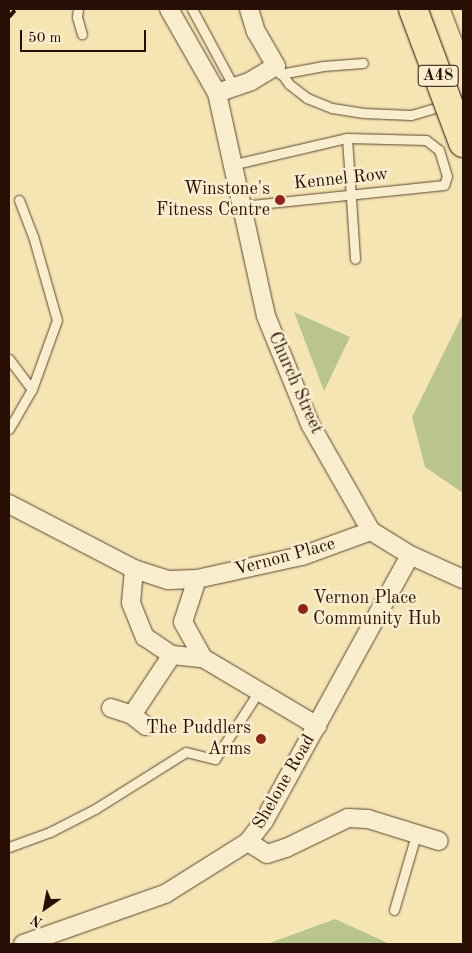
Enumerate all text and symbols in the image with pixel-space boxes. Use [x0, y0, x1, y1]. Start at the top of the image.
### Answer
scale bar [22, 20, 149, 52]
text: 50 m [28, 31, 62, 46]
road number: A48 [417, 62, 459, 90]
street label: Kennel Row [293, 163, 389, 195]
place label: Winstone's Fitness Centre [156, 179, 270, 222]
marker: Winstone's Fitness Centre [274, 194, 286, 206]
street label: Church Street [263, 329, 327, 437]
street label: Vernon Place [232, 533, 338, 581]
place label: Vernon Place Community Hub [313, 588, 441, 630]
marker: Vernon Place Community Hub [297, 603, 309, 615]
place label: The Puddlers Arms [146, 718, 251, 761]
street label: Shelone Road [248, 731, 320, 833]
marker: The Puddlers Arms [255, 733, 267, 745]
north arrow [20, 883, 70, 933]
text: N [29, 912, 45, 929]

